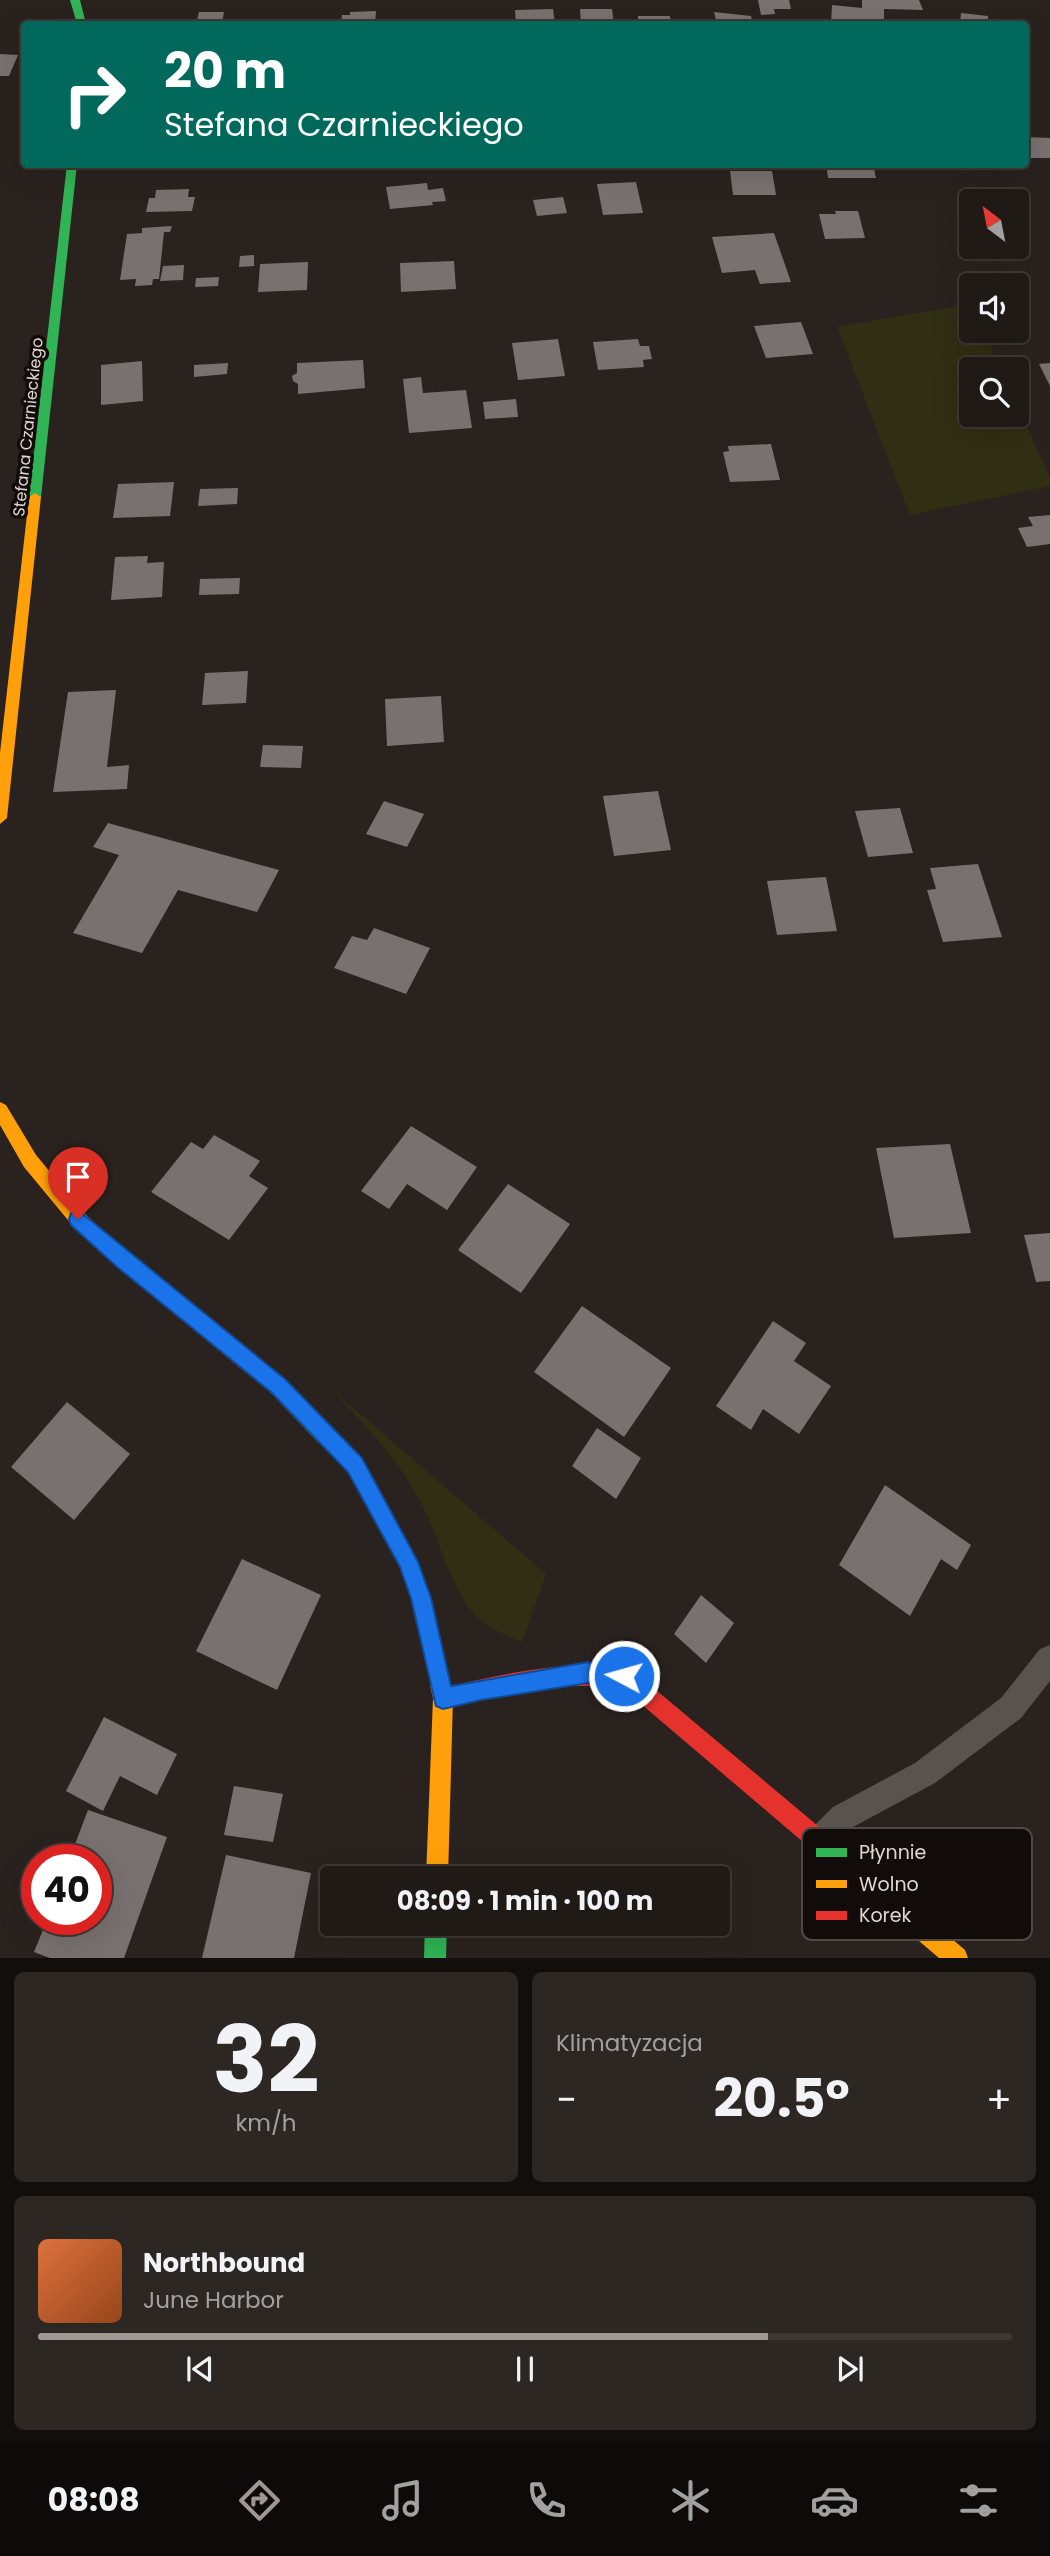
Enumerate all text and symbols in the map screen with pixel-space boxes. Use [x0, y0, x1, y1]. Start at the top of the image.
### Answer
text: 20 m [164, 37, 286, 105]
icon: right [49, 49, 140, 140]
text: Stefana Czarnieckiego [164, 102, 524, 147]
north arrow [959, 189, 1029, 259]
map controls [959, 189, 1029, 427]
button: sound [959, 273, 1029, 343]
street label: Stefana Czarnieckiego [7, 336, 49, 518]
button: search [959, 357, 1029, 427]
pin [48, 1147, 108, 1219]
icon: arrive [59, 1158, 97, 1196]
position arrow [587, 1639, 661, 1713]
legend [802, 1828, 1032, 1940]
text: Płynnie [859, 1839, 926, 1866]
speed limit sign: 40 [21, 1844, 112, 1935]
text: Wolno [859, 1871, 919, 1898]
text: 08:09 · 1 min · 100 m [397, 1883, 653, 1919]
text: Korek [859, 1902, 911, 1929]
text: 32 [212, 1996, 320, 2124]
text: Klimatyzacja [556, 2027, 703, 2059]
text: 20.5° [713, 2062, 850, 2135]
text: − [556, 2073, 577, 2126]
text: + [986, 2073, 1012, 2126]
text: km/h [235, 2107, 297, 2139]
text: Northbound [143, 2245, 305, 2281]
text: June Harbor [143, 2284, 284, 2316]
icon: previous [181, 2350, 219, 2388]
icon: pause [506, 2350, 544, 2388]
icon: next [831, 2350, 869, 2388]
icon: directions [235, 2476, 284, 2525]
icon: music [378, 2476, 427, 2525]
icon: phone [522, 2476, 571, 2525]
icon: climate [666, 2476, 715, 2525]
icon: car [810, 2476, 859, 2525]
icon: filters [954, 2476, 1003, 2525]
text: 08:08 [47, 2477, 140, 2522]

